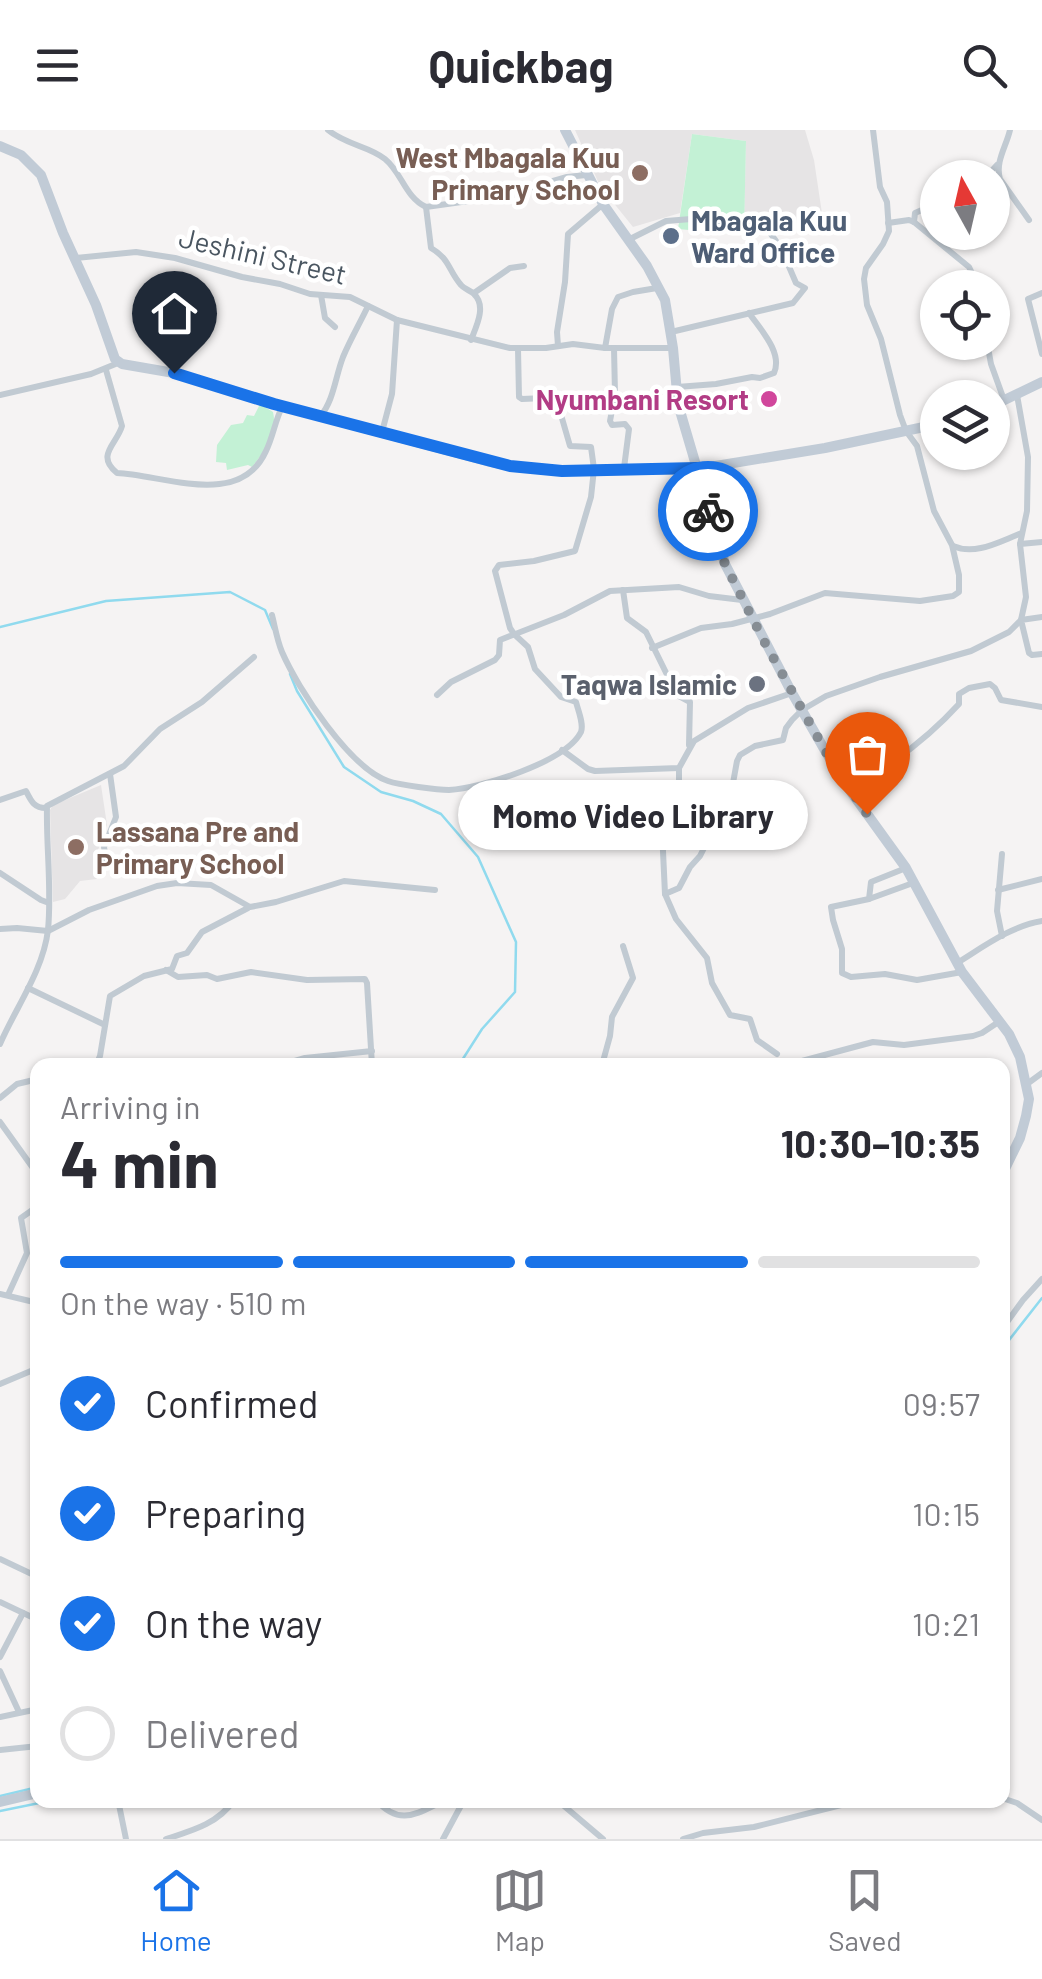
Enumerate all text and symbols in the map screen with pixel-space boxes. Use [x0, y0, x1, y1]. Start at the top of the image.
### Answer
icon: menu [30, 38, 85, 93]
text: Quickbag [428, 38, 614, 92]
icon: search [957, 38, 1012, 93]
place label: West Mbagala Kuu Primary School [396, 140, 620, 206]
north arrow [920, 160, 1010, 250]
map controls [920, 160, 1010, 470]
marker: West Mbagala Kuu Primary School [629, 162, 651, 184]
place label: Mbagala Kuu Ward Office [691, 203, 847, 269]
street label: Jeshini Street [176, 219, 350, 291]
marker: Mbagala Kuu Ward Office [660, 225, 682, 247]
button: locate [920, 270, 1010, 360]
pin [132, 271, 217, 374]
icon: home [147, 286, 202, 341]
button: layers [920, 380, 1010, 470]
place label: Nyumbani Resort [536, 382, 749, 416]
marker: Nyumbani Resort [758, 388, 780, 410]
courier [658, 461, 758, 561]
icon: bike [681, 484, 736, 539]
place label: Taqwa Islamic [561, 667, 737, 701]
marker: Taqwa Islamic [746, 673, 768, 695]
pin [825, 712, 910, 815]
icon: bag [840, 727, 895, 782]
callout: Momo Video Library [457, 779, 807, 849]
text: Momo Video Library [492, 796, 774, 834]
place label: Lassana Pre and Primary School [96, 814, 299, 880]
marker: Lassana Pre and Primary School [65, 836, 87, 858]
text: Arriving in [60, 1087, 200, 1125]
text: 10:30–10:35 [781, 1120, 980, 1166]
text: 4 min [60, 1123, 219, 1201]
text: On the way · 510 m [60, 1283, 307, 1321]
icon: check [60, 1376, 115, 1431]
text: Confirmed [145, 1380, 318, 1426]
text: 09:57 [903, 1384, 980, 1422]
icon: check [60, 1486, 115, 1541]
text: Preparing [145, 1490, 306, 1536]
text: 10:15 [912, 1494, 980, 1532]
icon: check [60, 1596, 115, 1651]
text: On the way [145, 1600, 322, 1646]
text: 10:21 [912, 1604, 980, 1642]
text: Delivered [145, 1710, 299, 1756]
tab: Home [140, 1863, 212, 1957]
tab: Map [492, 1863, 547, 1957]
tab: Saved [828, 1863, 902, 1957]

